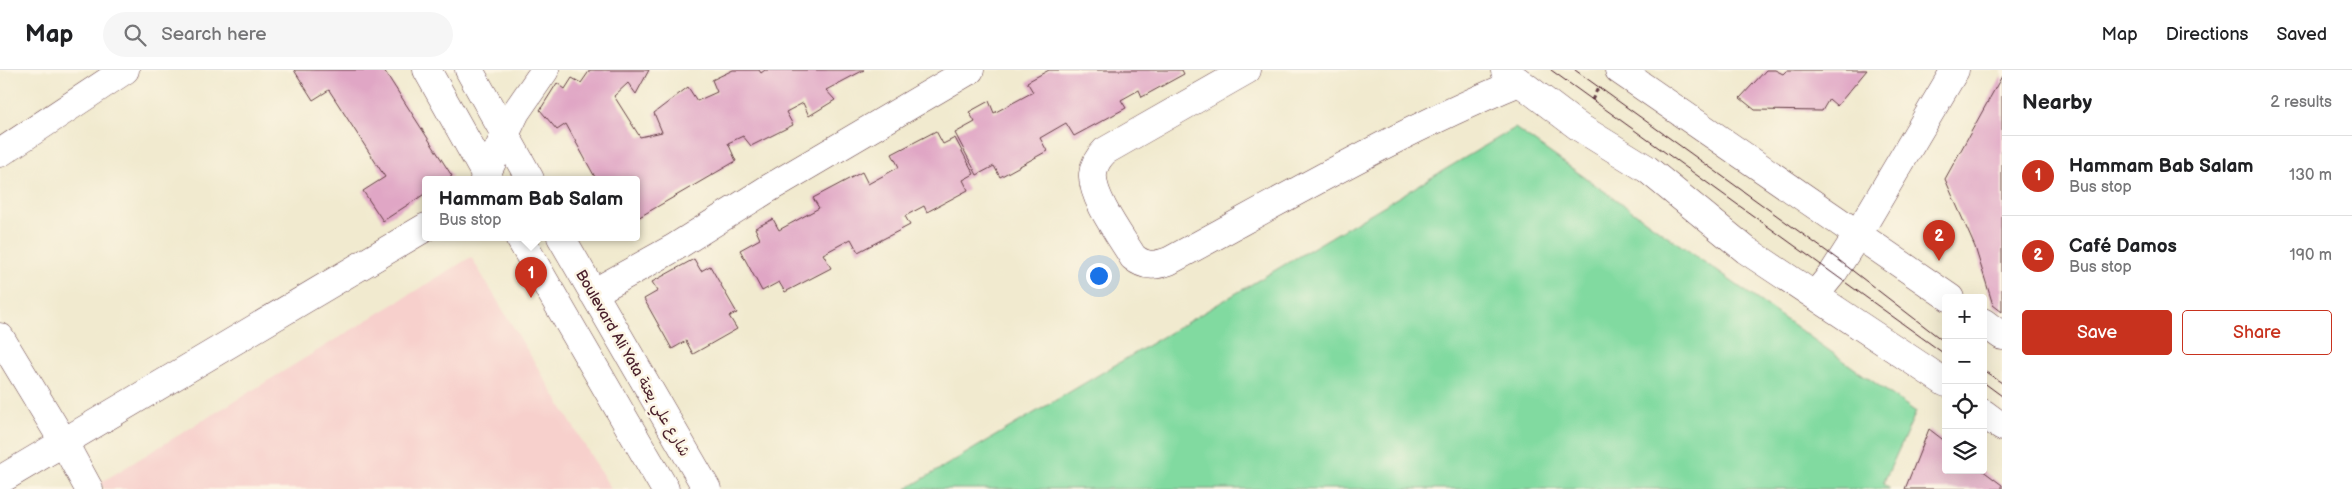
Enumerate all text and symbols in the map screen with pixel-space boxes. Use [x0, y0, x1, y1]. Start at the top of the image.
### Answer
search box [103, 12, 453, 57]
text: Map [25, 20, 73, 49]
icon: search [121, 21, 149, 49]
text: Search here [161, 23, 267, 46]
text: Map [2102, 24, 2138, 45]
text: Directions [2166, 24, 2248, 45]
text: Saved [2276, 24, 2327, 45]
text: Nearby [2022, 90, 2092, 115]
text: 2 results [2270, 93, 2332, 112]
text: Hammam Bab Salam [2069, 155, 2254, 178]
text: 1 [2035, 166, 2041, 185]
text: 130 m [2289, 166, 2332, 185]
popup [422, 176, 640, 241]
text: Bus stop [2069, 178, 2132, 197]
text: Hammam Bab Salam [439, 188, 623, 211]
text: Bus stop [439, 211, 502, 230]
pin: 2 [1923, 220, 1955, 261]
text: Café Damos [2069, 235, 2177, 258]
text: 2 [2033, 246, 2043, 265]
text: 190 m [2290, 246, 2332, 265]
pin: 1 [515, 257, 547, 298]
text: Bus stop [2069, 258, 2132, 277]
your location [1086, 263, 1112, 289]
street label: Boulevard Ali Yata شارع علي يعتة [569, 266, 694, 462]
map controls [1942, 294, 1987, 474]
button: + [1942, 294, 1987, 339]
button: Save [2022, 310, 2172, 355]
button: Share [2182, 310, 2332, 355]
button: − [1942, 339, 1987, 384]
button: locate [1942, 384, 1987, 429]
button: layers [1942, 429, 1987, 474]

